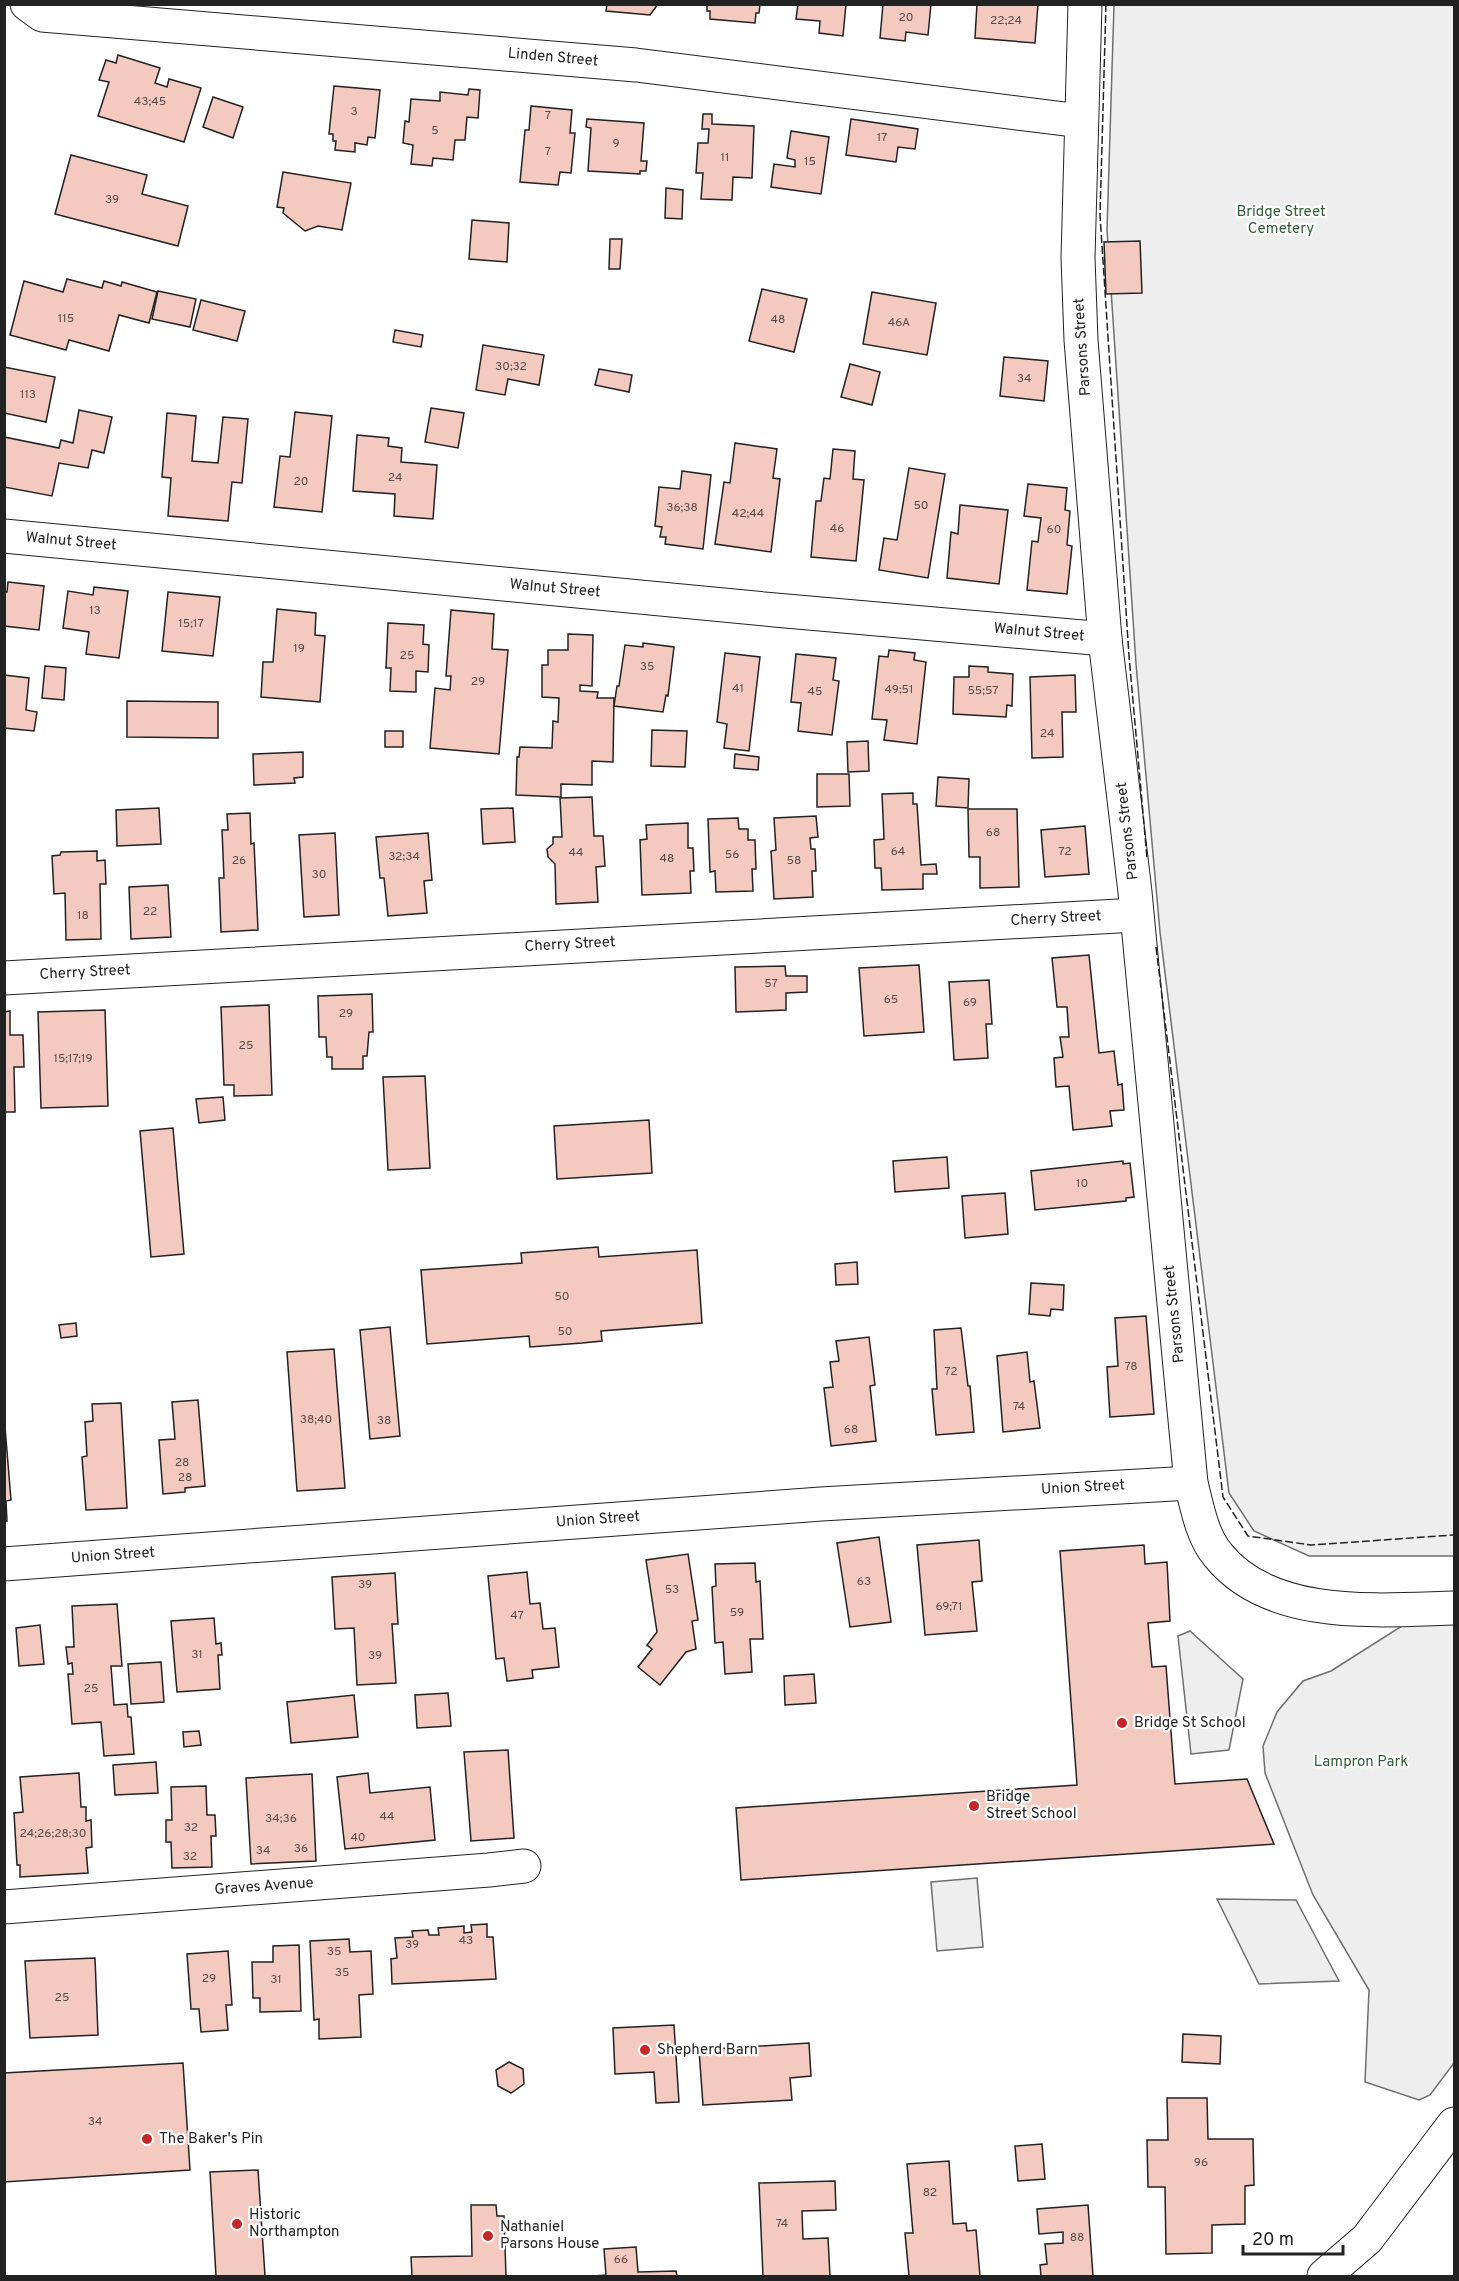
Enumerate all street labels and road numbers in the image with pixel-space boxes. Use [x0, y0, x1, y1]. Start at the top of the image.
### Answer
street label: Linden Street [507, 45, 599, 71]
street label: Parsons Street [1070, 297, 1096, 397]
street label: Walnut Street [25, 529, 117, 555]
street label: Walnut Street [509, 576, 601, 602]
street label: Walnut Street [993, 620, 1085, 646]
street label: Parsons Street [1113, 781, 1143, 881]
street label: Cherry Street [1010, 907, 1102, 931]
street label: Cherry Street [524, 933, 616, 957]
street label: Cherry Street [39, 961, 131, 985]
street label: Parsons Street [1160, 1264, 1190, 1364]
street label: Union Street [1040, 1476, 1126, 1500]
street label: Union Street [555, 1508, 641, 1532]
street label: Union Street [70, 1544, 156, 1568]
street label: Graves Avenue [214, 1874, 314, 1900]

